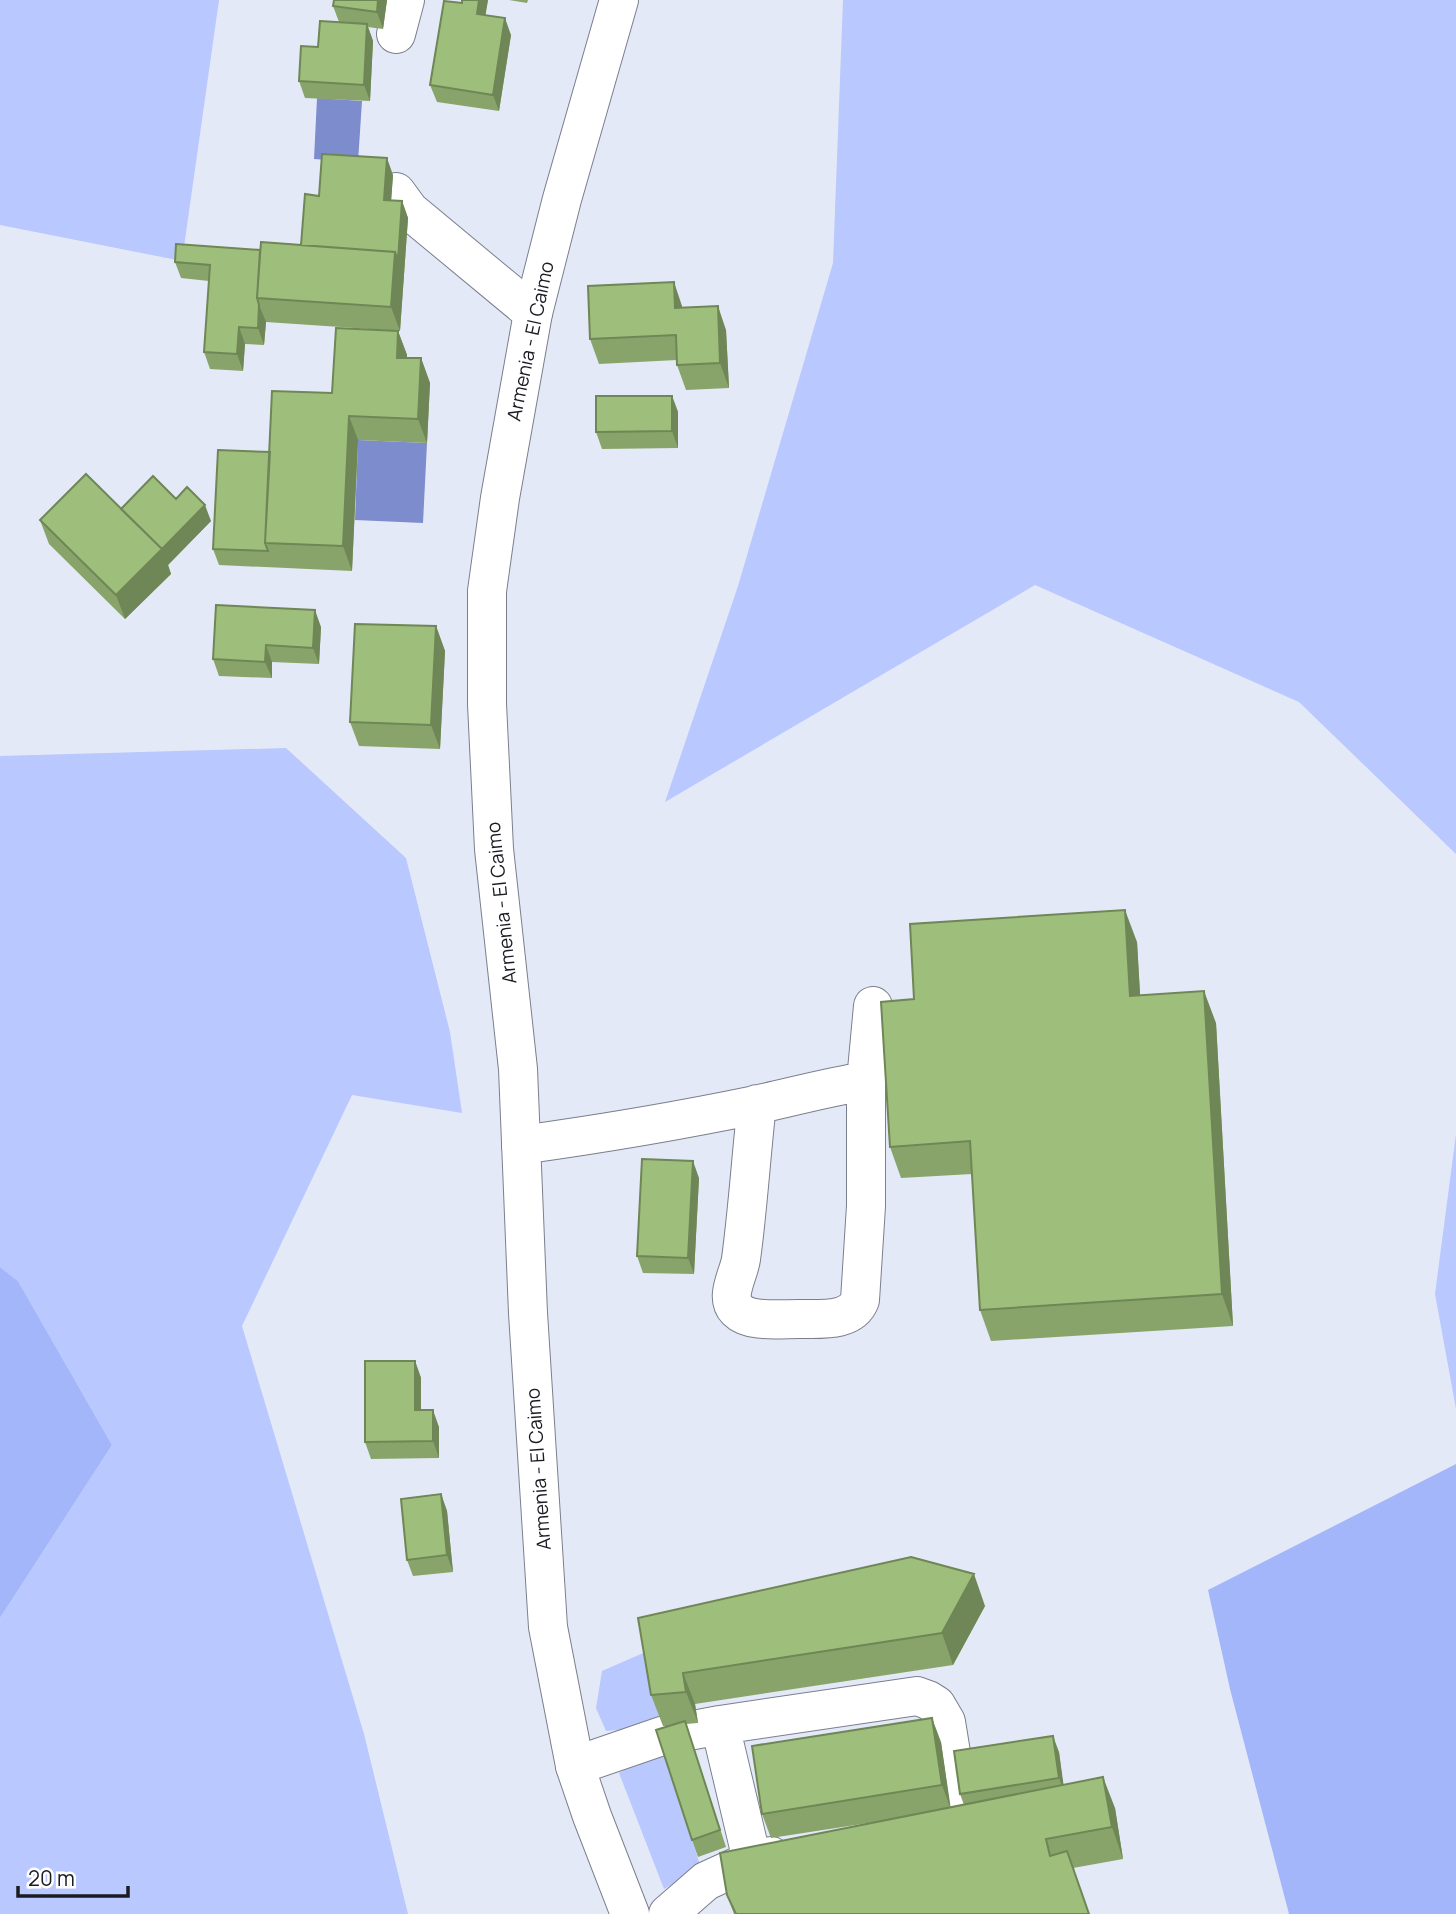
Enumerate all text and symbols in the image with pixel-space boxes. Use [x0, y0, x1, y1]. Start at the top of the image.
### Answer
street label: Armenia - El Caimo [500, 259, 560, 423]
street label: Armenia - El Caimo [480, 821, 522, 985]
street label: Armenia - El Caimo [519, 1387, 557, 1551]
scale bar [18, 1854, 128, 1898]
text: 20 m [28, 1864, 75, 1892]

